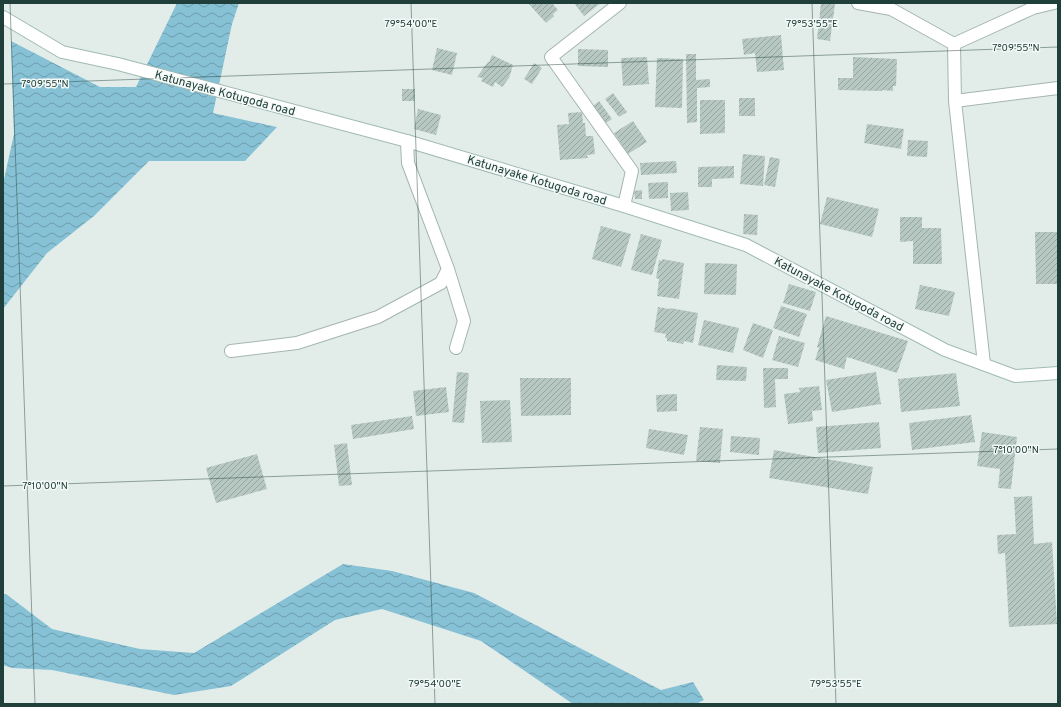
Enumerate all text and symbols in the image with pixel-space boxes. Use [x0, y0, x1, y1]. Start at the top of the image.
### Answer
text: 79°54'00"E [385, 18, 437, 31]
text: 79°53'55"E [786, 18, 838, 31]
text: 7°09'55"N [992, 42, 1040, 55]
street label: Katunayake Kotugoda road [153, 67, 297, 120]
text: 7°09'55"N [21, 78, 69, 91]
street label: Katunayake Kotugoda road [465, 152, 608, 210]
street label: Katunayake Kotugoda road [771, 254, 906, 336]
text: 7°10'00"N [993, 444, 1039, 457]
text: 7°10'00"N [22, 480, 68, 493]
text: 79°54'00"E [409, 678, 461, 691]
text: 79°53'55"E [810, 678, 862, 691]

